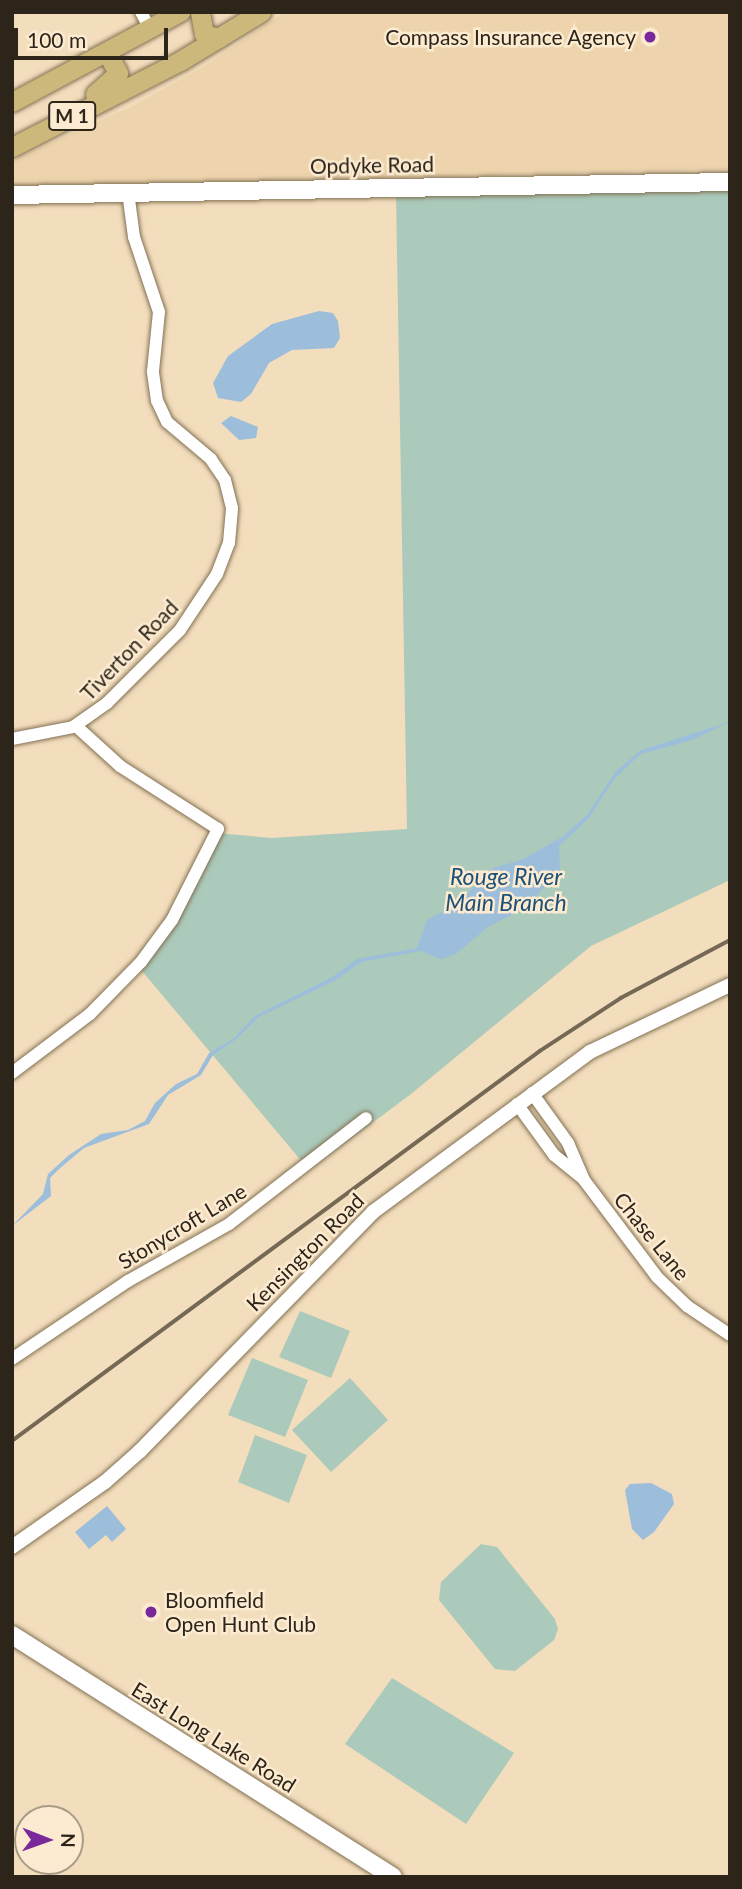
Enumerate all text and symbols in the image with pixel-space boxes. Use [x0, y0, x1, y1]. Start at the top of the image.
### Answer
scale bar [18, 14, 172, 58]
place label: Compass Insurance Agency [384, 24, 636, 50]
text: 100 m [27, 27, 86, 52]
marker: Compass Insurance Agency [642, 29, 658, 45]
road number: M 1 [48, 100, 96, 132]
street label: Opdyke Road [310, 151, 434, 179]
street label: Tiverton Road [75, 595, 183, 705]
water label: Rouge River Main Branch [445, 862, 567, 916]
street label: Stonycroft Lane [113, 1178, 251, 1274]
street label: Chase Lane [609, 1187, 695, 1285]
street label: Kensington Road [241, 1188, 369, 1316]
place label: Bloomfield Open Hunt Club [165, 1587, 316, 1637]
marker: Bloomfield Open Hunt Club [143, 1604, 159, 1620]
street label: East Long Lake Road [127, 1676, 301, 1798]
north arrow [14, 1805, 84, 1875]
text: N [57, 1833, 80, 1848]

